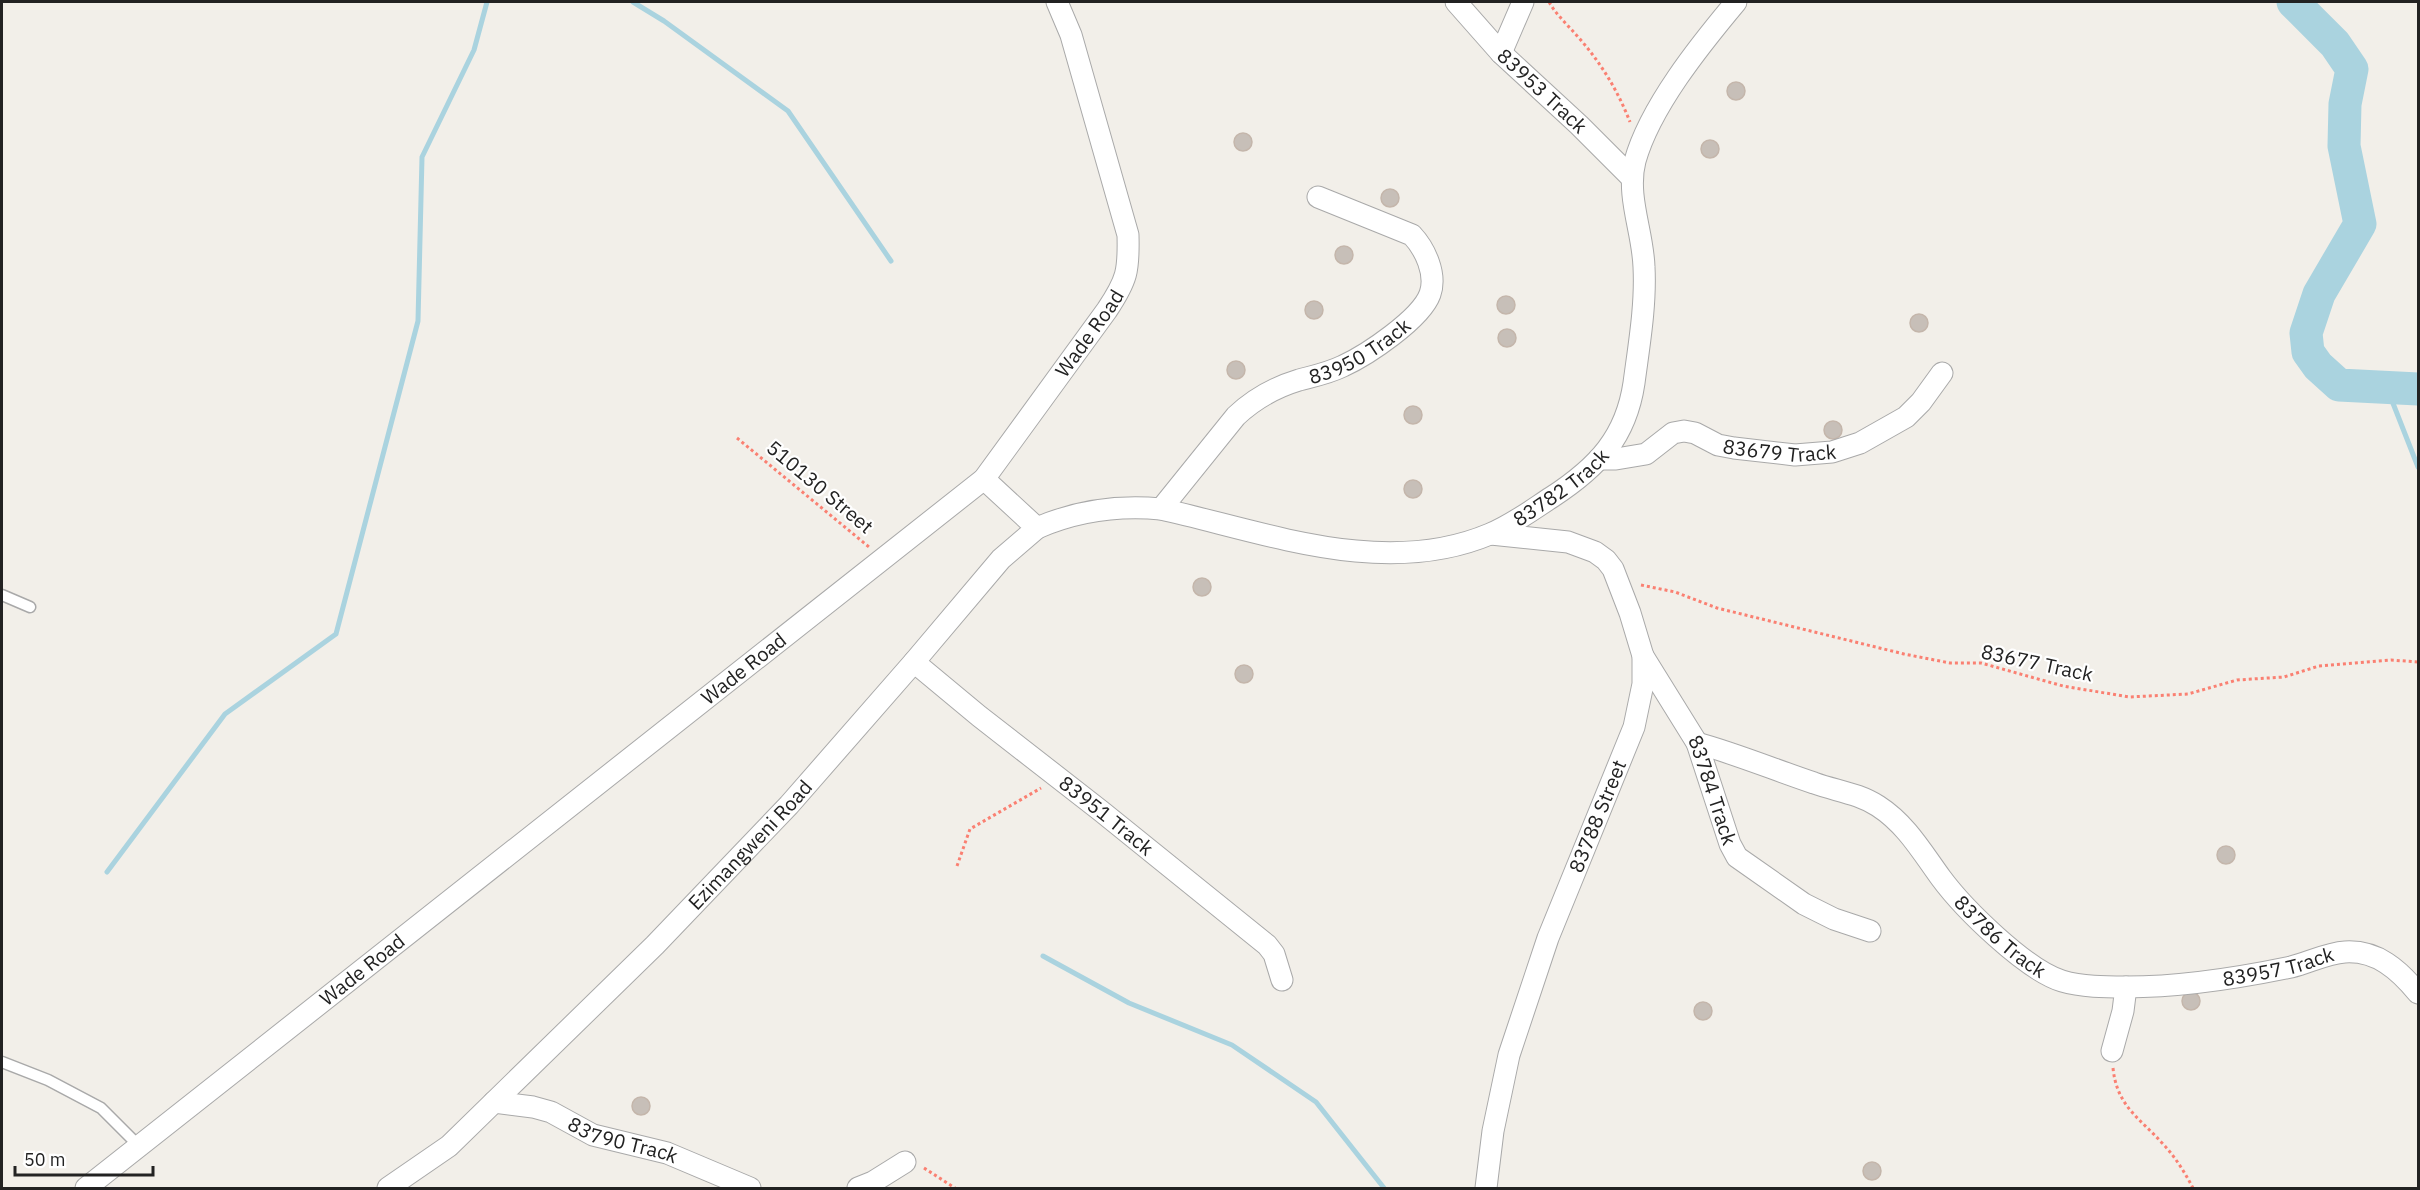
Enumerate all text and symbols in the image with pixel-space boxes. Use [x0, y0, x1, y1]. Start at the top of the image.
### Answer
street label: 83953 Track [1491, 42, 1594, 139]
street label: Wade Road [1049, 284, 1130, 382]
street label: 83950 Track [1306, 312, 1416, 390]
street label: 83679 Track [1721, 432, 1838, 468]
street label: 510130 Street [761, 434, 879, 539]
street label: 83782 Track [1508, 443, 1615, 532]
street label: Wade Road [695, 626, 792, 710]
street label: 83677 Track [1979, 637, 2096, 688]
street label: 83784 Track [1682, 729, 1744, 849]
street label: 83788 Street [1562, 755, 1632, 876]
street label: 83951 Track [1054, 769, 1160, 861]
street label: Ezimangweni Road [682, 774, 818, 915]
street label: 83786 Track [1948, 889, 2052, 984]
street label: Wade Road [314, 927, 410, 1012]
street label: 83957 Track [2221, 940, 2337, 992]
street label: 83790 Track [563, 1110, 683, 1169]
scale bar [15, 1139, 153, 1177]
text: 50 m [24, 1148, 66, 1171]

